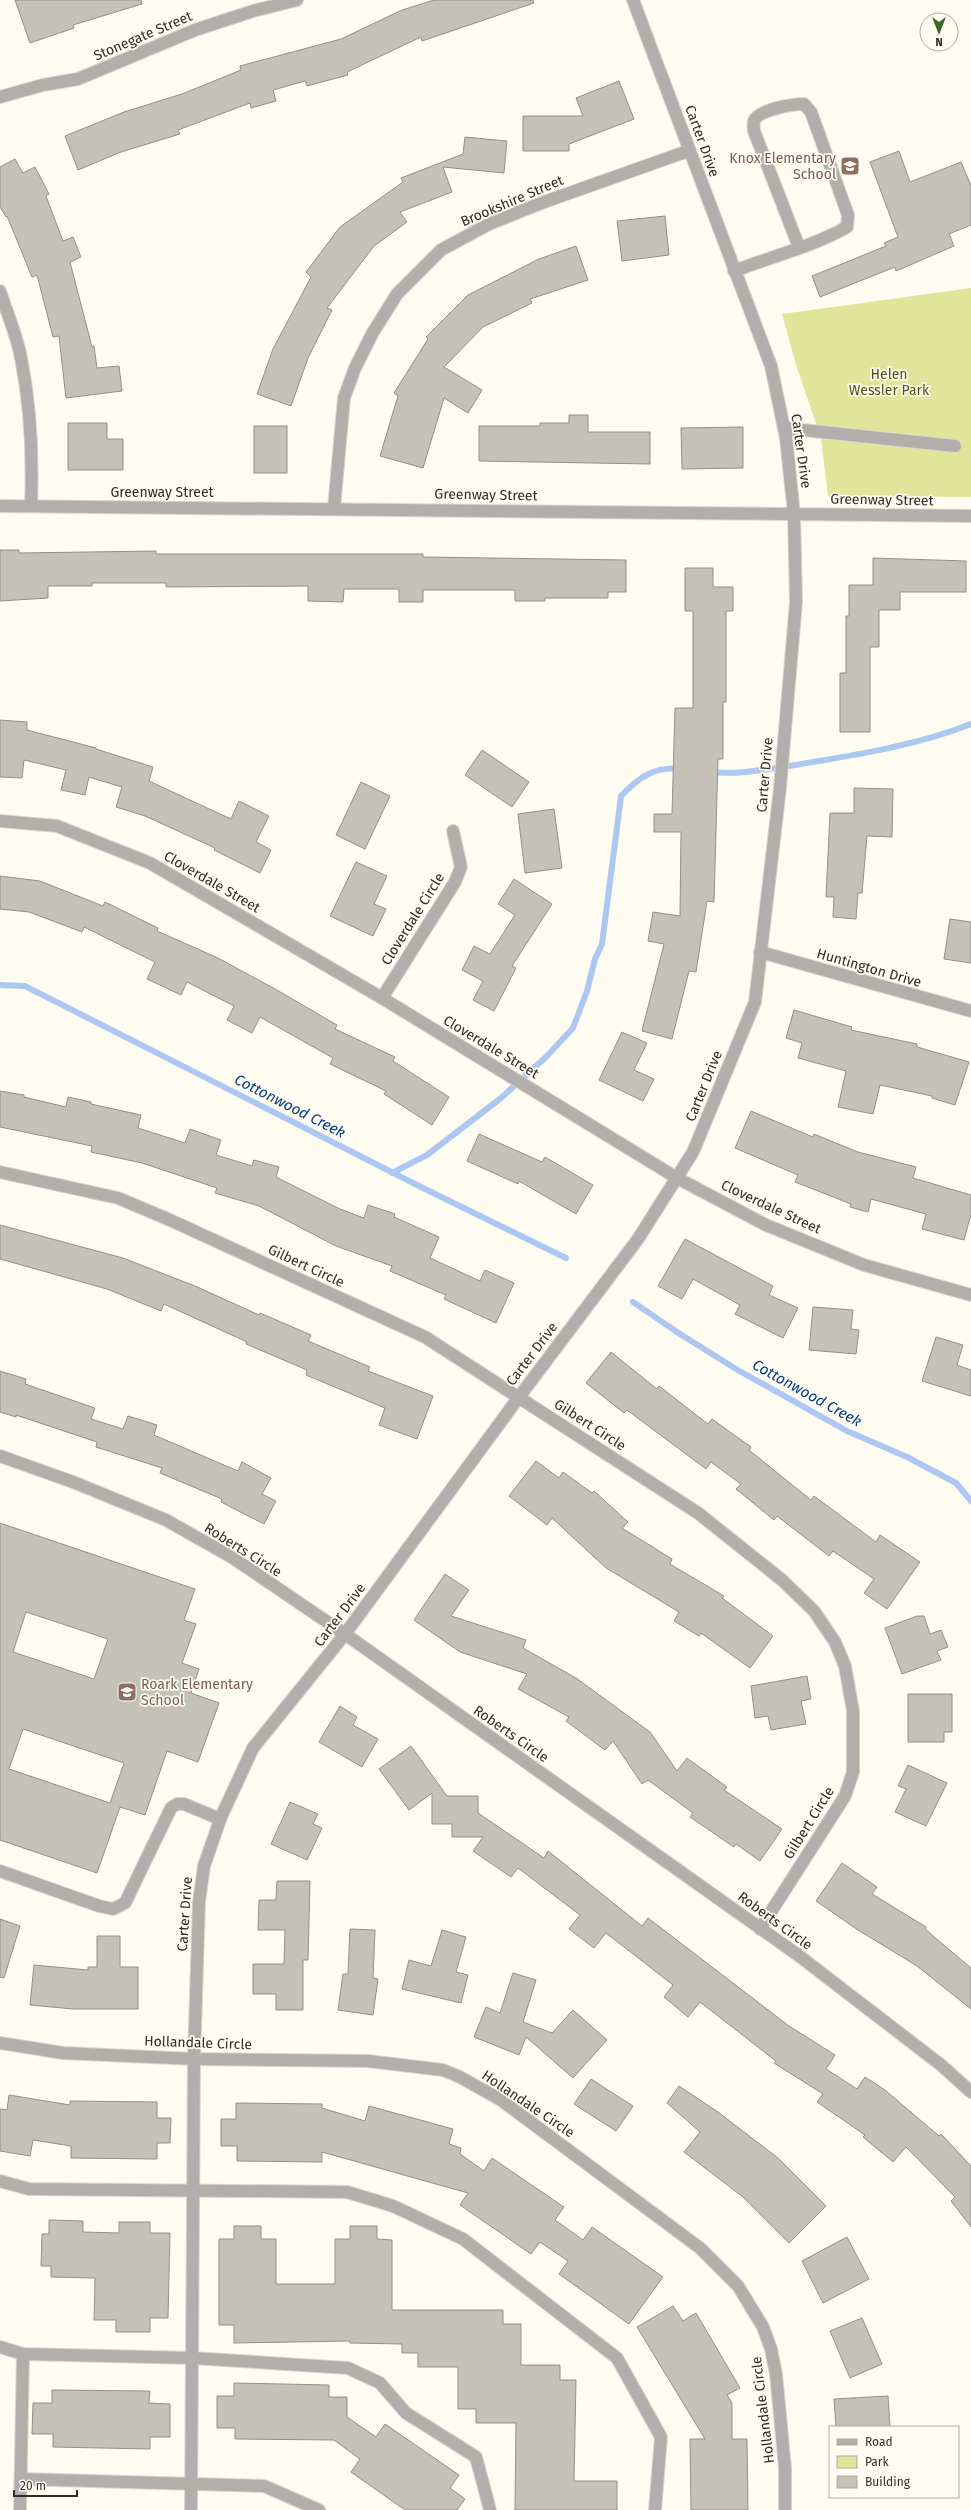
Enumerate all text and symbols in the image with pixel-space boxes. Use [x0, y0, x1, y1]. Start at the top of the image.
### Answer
street label: Stonegate Street [91, 7, 196, 64]
north arrow [919, 12, 959, 52]
text: N [935, 35, 943, 48]
street label: Carter Drive [681, 103, 723, 179]
place label: Knox Elementary School [729, 150, 836, 183]
school or university icon: Knox Elementary School [839, 155, 861, 177]
street label: Brookshire Street [458, 171, 567, 230]
park label: Helen Wessler Park [849, 366, 930, 399]
street label: Carter Drive [787, 413, 815, 489]
street label: Greenway Street [110, 484, 215, 501]
street label: Greenway Street [434, 486, 539, 504]
street label: Greenway Street [830, 491, 935, 509]
street label: Carter Drive [753, 737, 777, 813]
street label: Cloverdale Street [161, 848, 264, 917]
street label: Cloverdale Circle [378, 870, 448, 968]
street label: Huntington Drive [815, 945, 923, 991]
street label: Cloverdale Street [440, 1012, 543, 1083]
street label: Carter Drive [682, 1048, 726, 1124]
water label: Cottonwood Creek [232, 1070, 348, 1142]
street label: Cloverdale Street [718, 1176, 825, 1238]
street label: Gilbert Circle [265, 1241, 347, 1291]
street label: Carter Drive [503, 1319, 561, 1389]
water label: Cottonwood Creek [749, 1356, 865, 1430]
street label: Gilbert Circle [551, 1396, 629, 1454]
street label: Roberts Circle [201, 1519, 285, 1581]
street label: Carter Drive [311, 1580, 369, 1650]
place label: Roark Elementary School [141, 1676, 253, 1709]
school or university icon: Roark Elementary School [116, 1681, 138, 1703]
street label: Roberts Circle [470, 1702, 552, 1766]
street label: Gilbert Circle [780, 1784, 838, 1862]
street label: Carter Drive [174, 1876, 196, 1952]
street label: Roberts Circle [734, 1888, 816, 1954]
street label: Hollandale Circle [144, 2033, 252, 2053]
street label: Hollandale Circle [478, 2067, 578, 2141]
street label: Hollandale Circle [748, 2355, 778, 2465]
legend [829, 2426, 959, 2498]
text: Road [865, 2435, 893, 2449]
text: Park [865, 2455, 889, 2469]
scale bar [14, 2472, 77, 2498]
text: Building [865, 2475, 911, 2489]
text: 20 m [20, 2479, 46, 2493]

